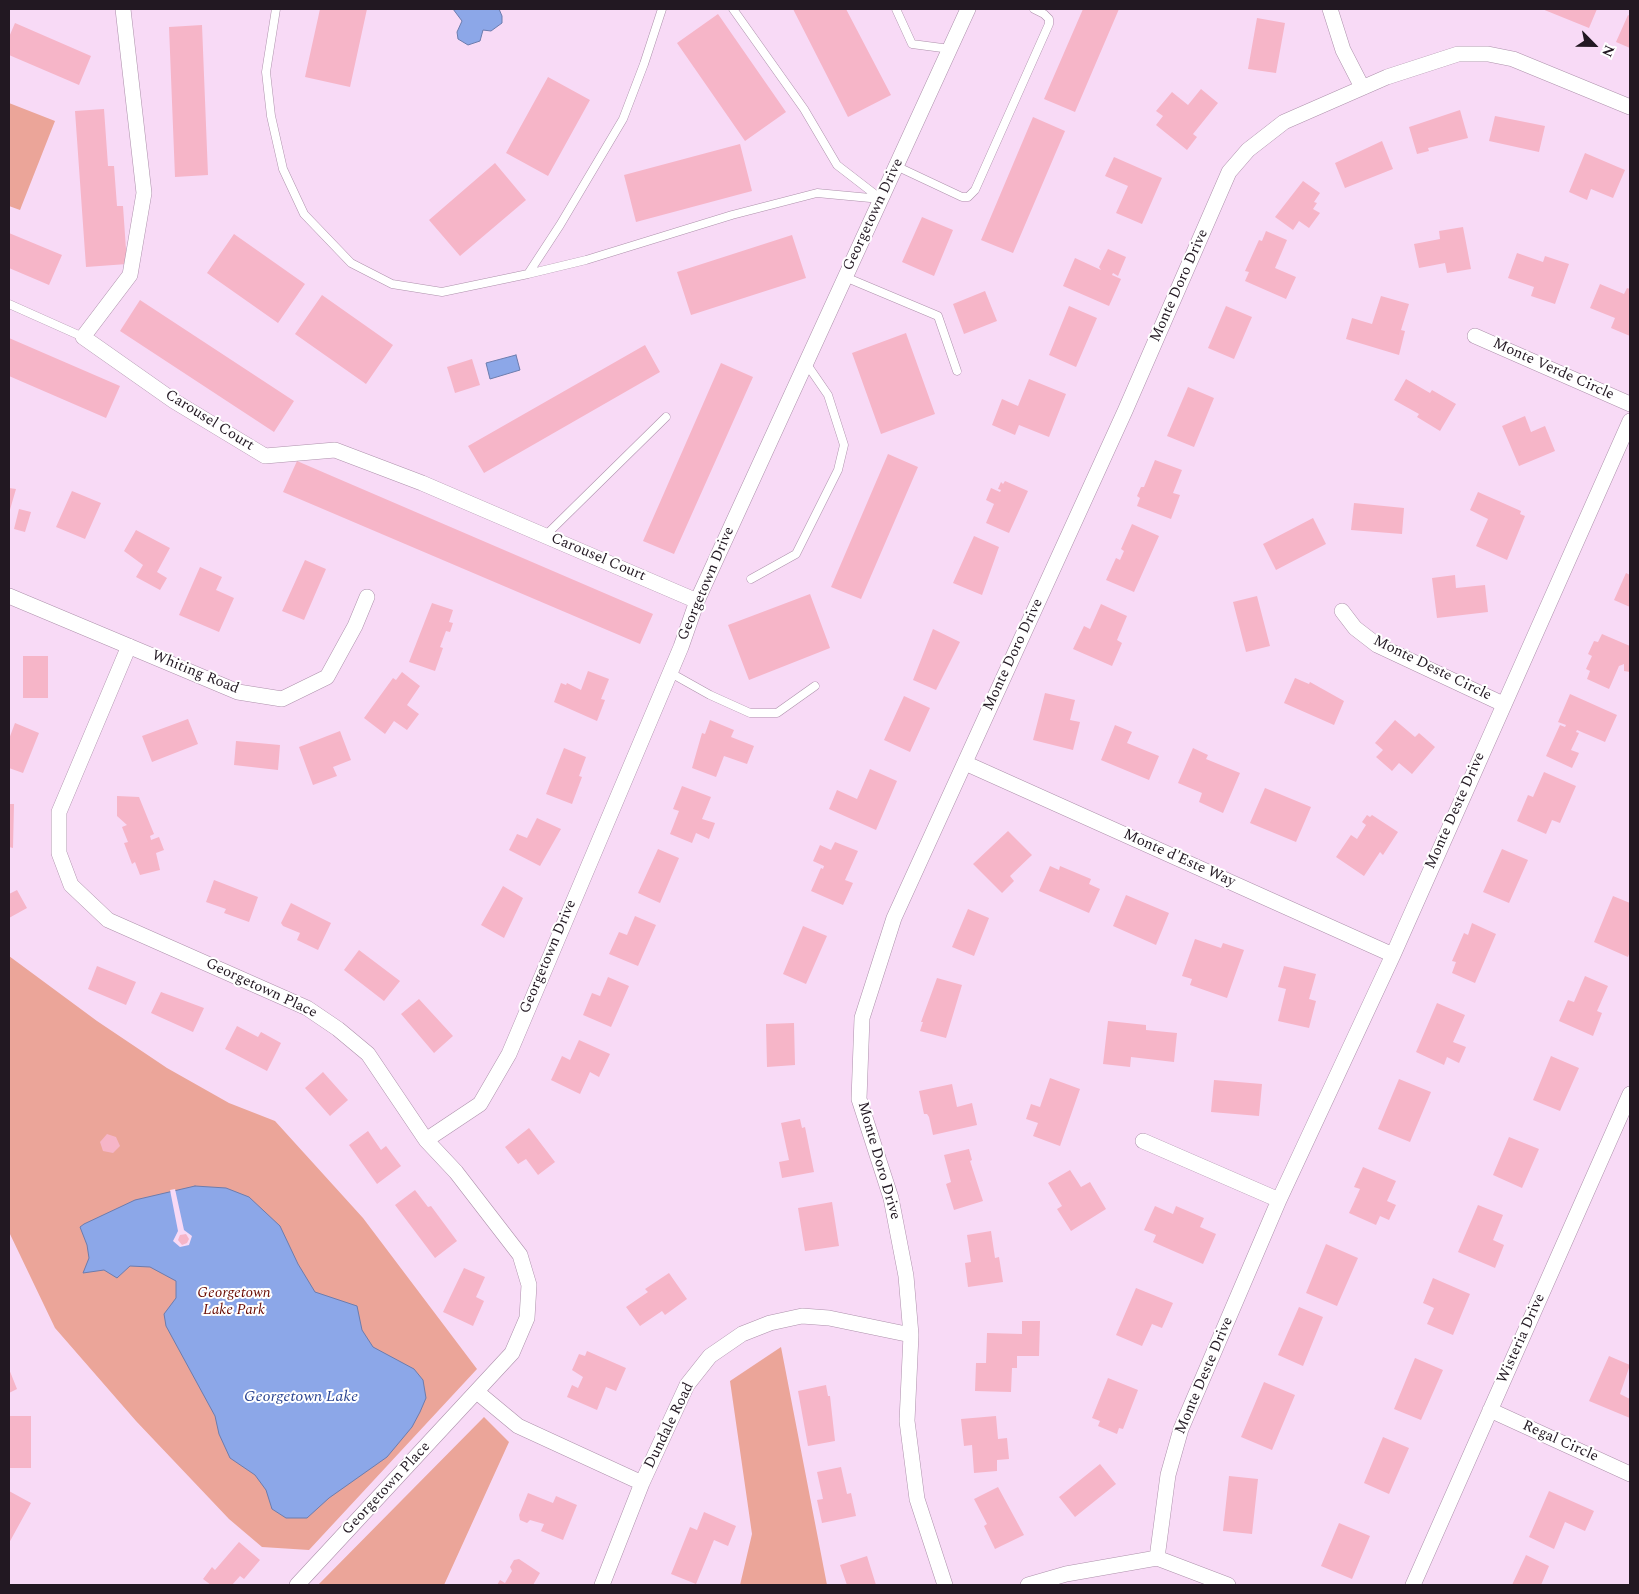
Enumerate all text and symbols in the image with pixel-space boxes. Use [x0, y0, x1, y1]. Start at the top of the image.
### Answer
north arrow [1569, 20, 1619, 70]
text: N [1596, 42, 1620, 60]
street label: Georgetown Drive [840, 156, 908, 274]
street label: Monte Doro Drive [1147, 227, 1213, 345]
street label: Monte Verde Circle [1490, 335, 1616, 405]
street label: Carousel Court [161, 387, 257, 455]
street label: Georgetown Drive [675, 524, 739, 644]
street label: Carousel Court [548, 530, 648, 586]
street label: Monte Doro Drive [980, 596, 1048, 714]
street label: Monte Deste Circle [1370, 633, 1494, 705]
street label: Whiting Road [149, 647, 241, 699]
street label: Monte Deste Drive [1422, 750, 1490, 872]
street label: Monte d'Este Way [1120, 826, 1238, 892]
street label: Georgetown Drive [517, 897, 581, 1017]
street label: Georgetown Place [202, 955, 320, 1023]
street label: Monte Doro Drive [853, 1100, 903, 1222]
park label: Georgetown Lake Park [197, 1285, 271, 1320]
street label: Wisteria Drive [1494, 1291, 1550, 1387]
street label: Monte Deste Drive [1172, 1315, 1238, 1437]
street label: Dundale Road [641, 1380, 699, 1472]
water label: Georgetown Lake [244, 1388, 358, 1408]
street label: Regal Circle [1519, 1417, 1601, 1467]
street label: Georgetown Place [339, 1439, 435, 1539]

